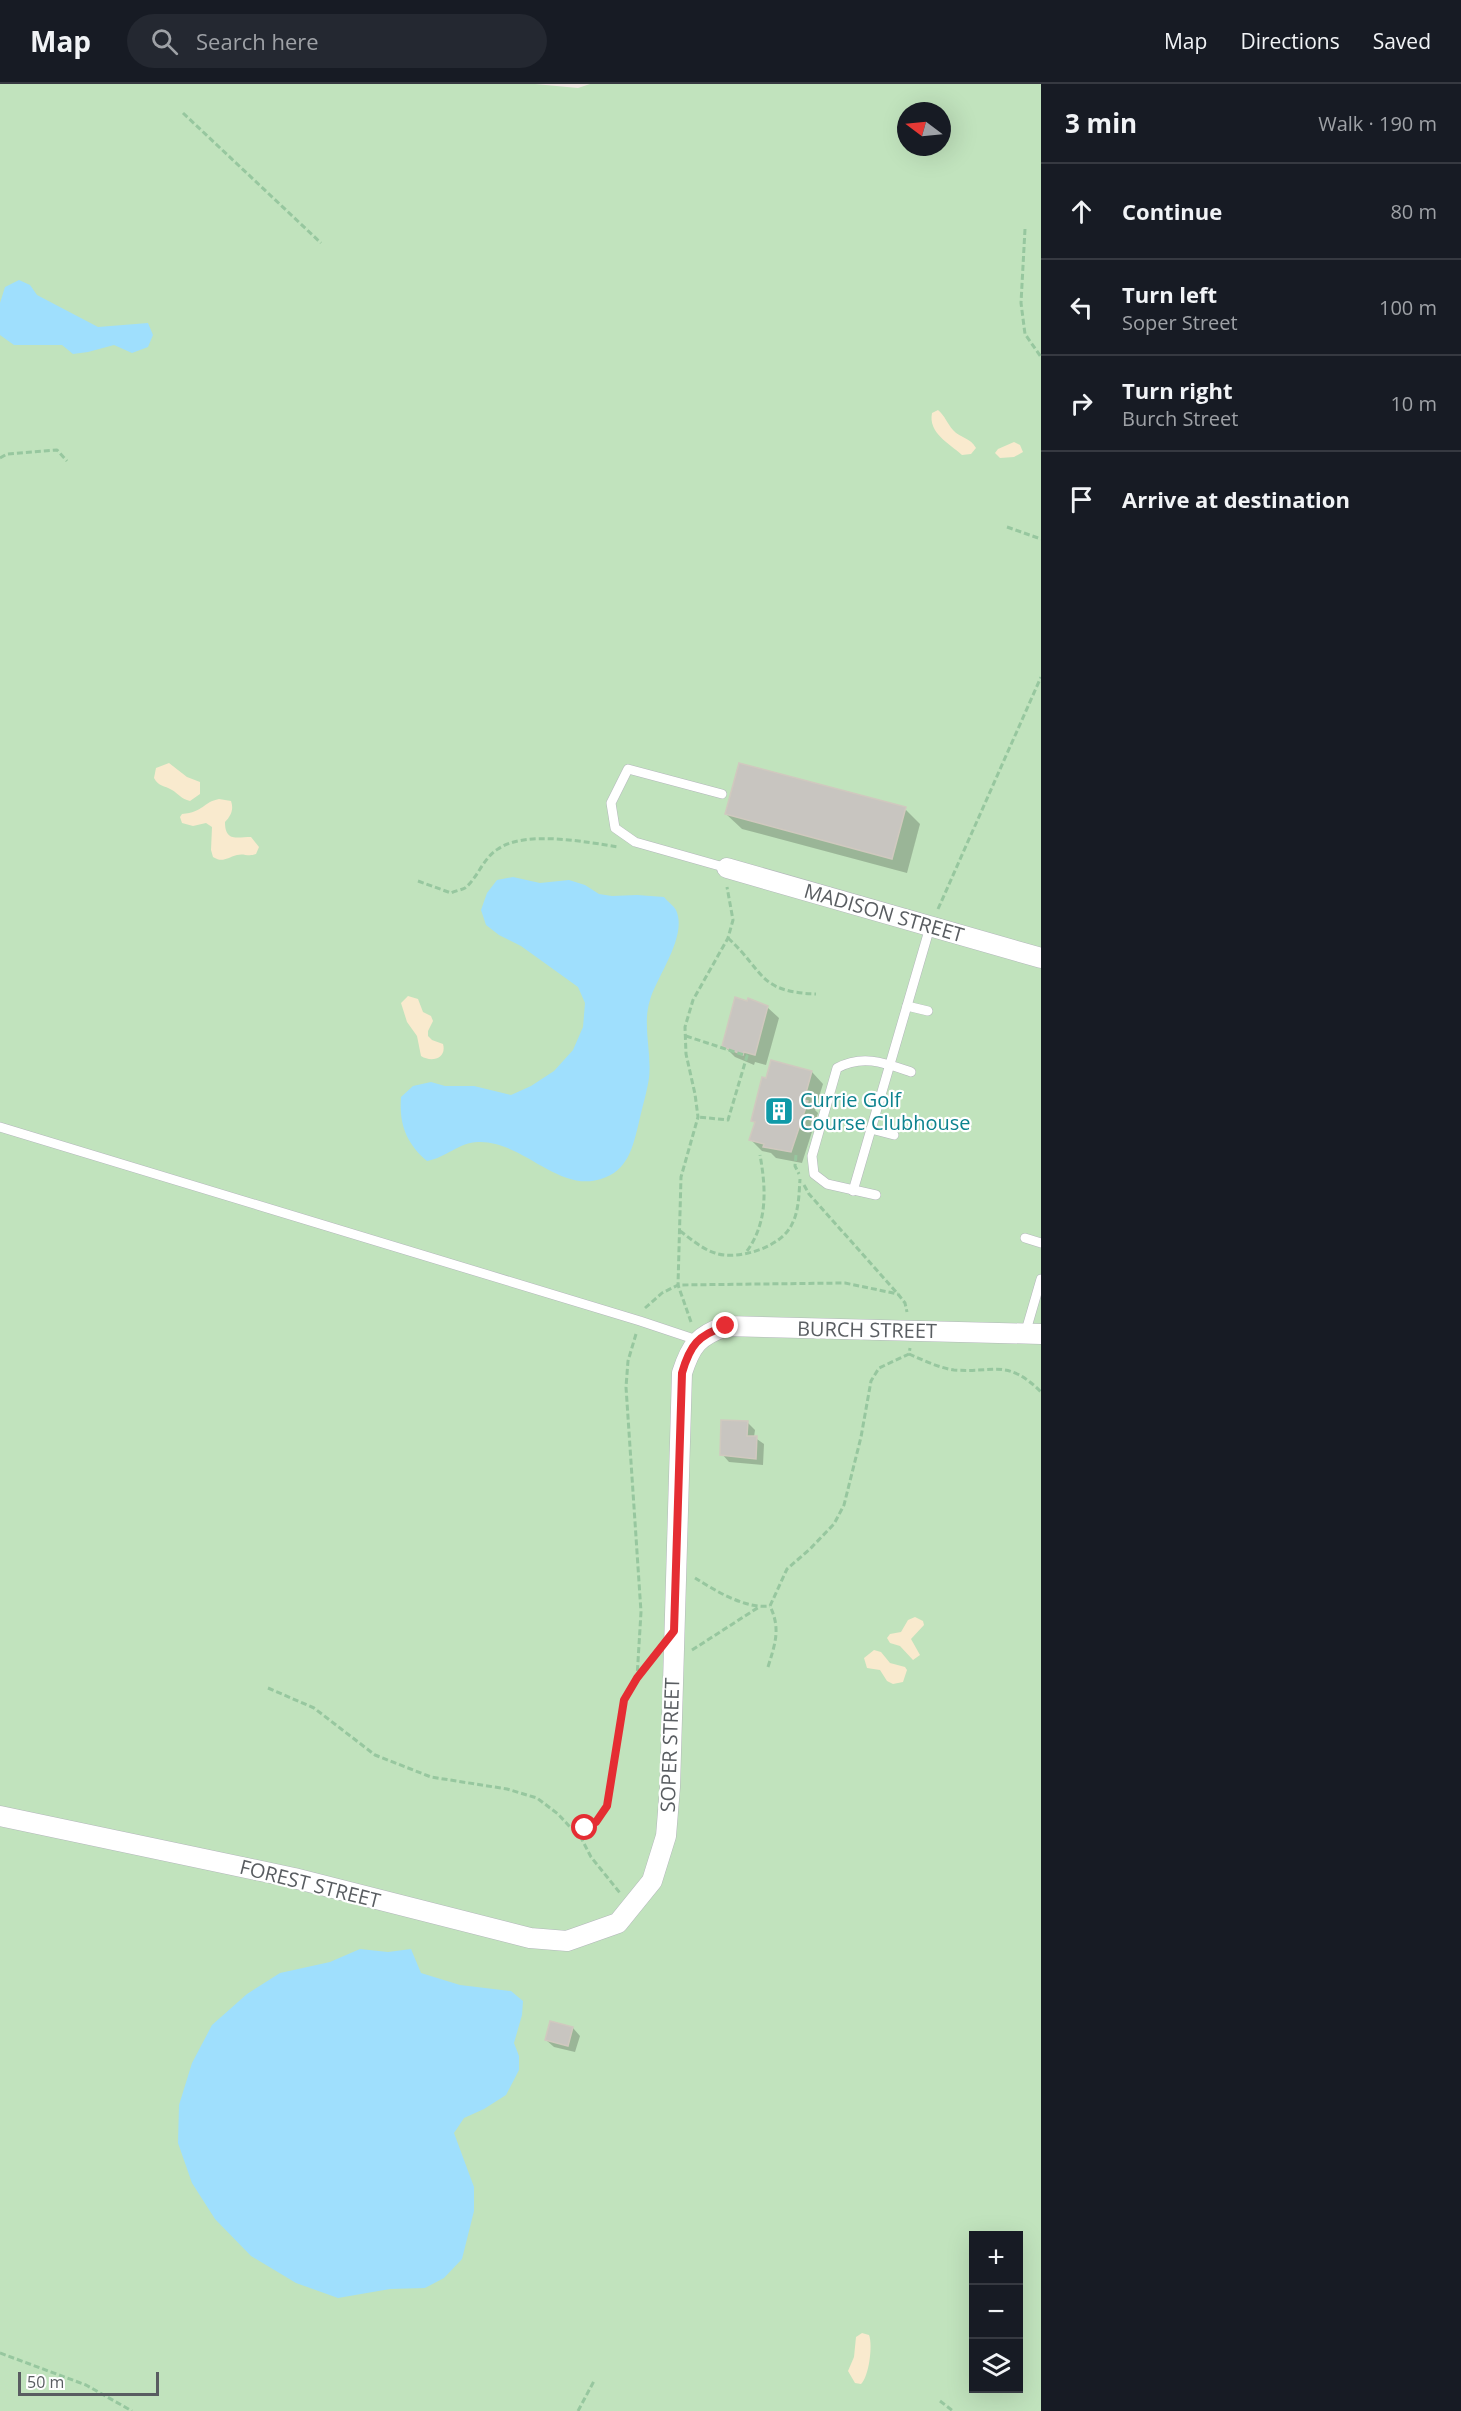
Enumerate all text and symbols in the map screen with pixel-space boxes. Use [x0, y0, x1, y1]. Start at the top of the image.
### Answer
search box [127, 14, 547, 68]
text: Map [30, 22, 91, 60]
icon: search [148, 25, 181, 58]
text: Search here [196, 26, 319, 56]
text: Map [1164, 27, 1207, 55]
text: Directions [1240, 27, 1340, 55]
text: Saved [1373, 27, 1431, 55]
north arrow [897, 102, 951, 156]
text: 3 min [1065, 105, 1137, 141]
text: Walk · 190 m [1318, 110, 1437, 137]
icon: ahead [1065, 195, 1098, 228]
text: Continue [1122, 196, 1222, 226]
text: 80 m [1390, 198, 1437, 225]
text: Turn left [1122, 279, 1217, 309]
icon: left [1065, 291, 1098, 324]
text: 100 m [1379, 294, 1437, 321]
text: Soper Street [1122, 309, 1238, 336]
text: Turn right [1122, 375, 1233, 405]
icon: right [1065, 387, 1098, 420]
text: 10 m [1390, 390, 1437, 417]
text: Burch Street [1122, 405, 1238, 432]
icon: arrive [1065, 483, 1098, 516]
text: Arrive at destination [1122, 484, 1350, 514]
street label: MADISON STREET [801, 877, 967, 948]
place label: Currie Golf Course Clubhouse [800, 1086, 971, 1136]
building icon: Currie Golf Course Clubhouse [763, 1095, 795, 1127]
route end [712, 1312, 738, 1338]
street label: BURCH STREET [797, 1315, 937, 1344]
street label: SOPER STREET [654, 1677, 685, 1813]
route start [571, 1814, 597, 1840]
street label: FOREST STREET [237, 1853, 383, 1914]
map controls [969, 2231, 1023, 2393]
button: + [969, 2231, 1023, 2285]
button: − [969, 2285, 1023, 2339]
button: layers [969, 2339, 1023, 2393]
scale bar [18, 2369, 159, 2396]
text: 50 m [27, 2371, 64, 2393]

